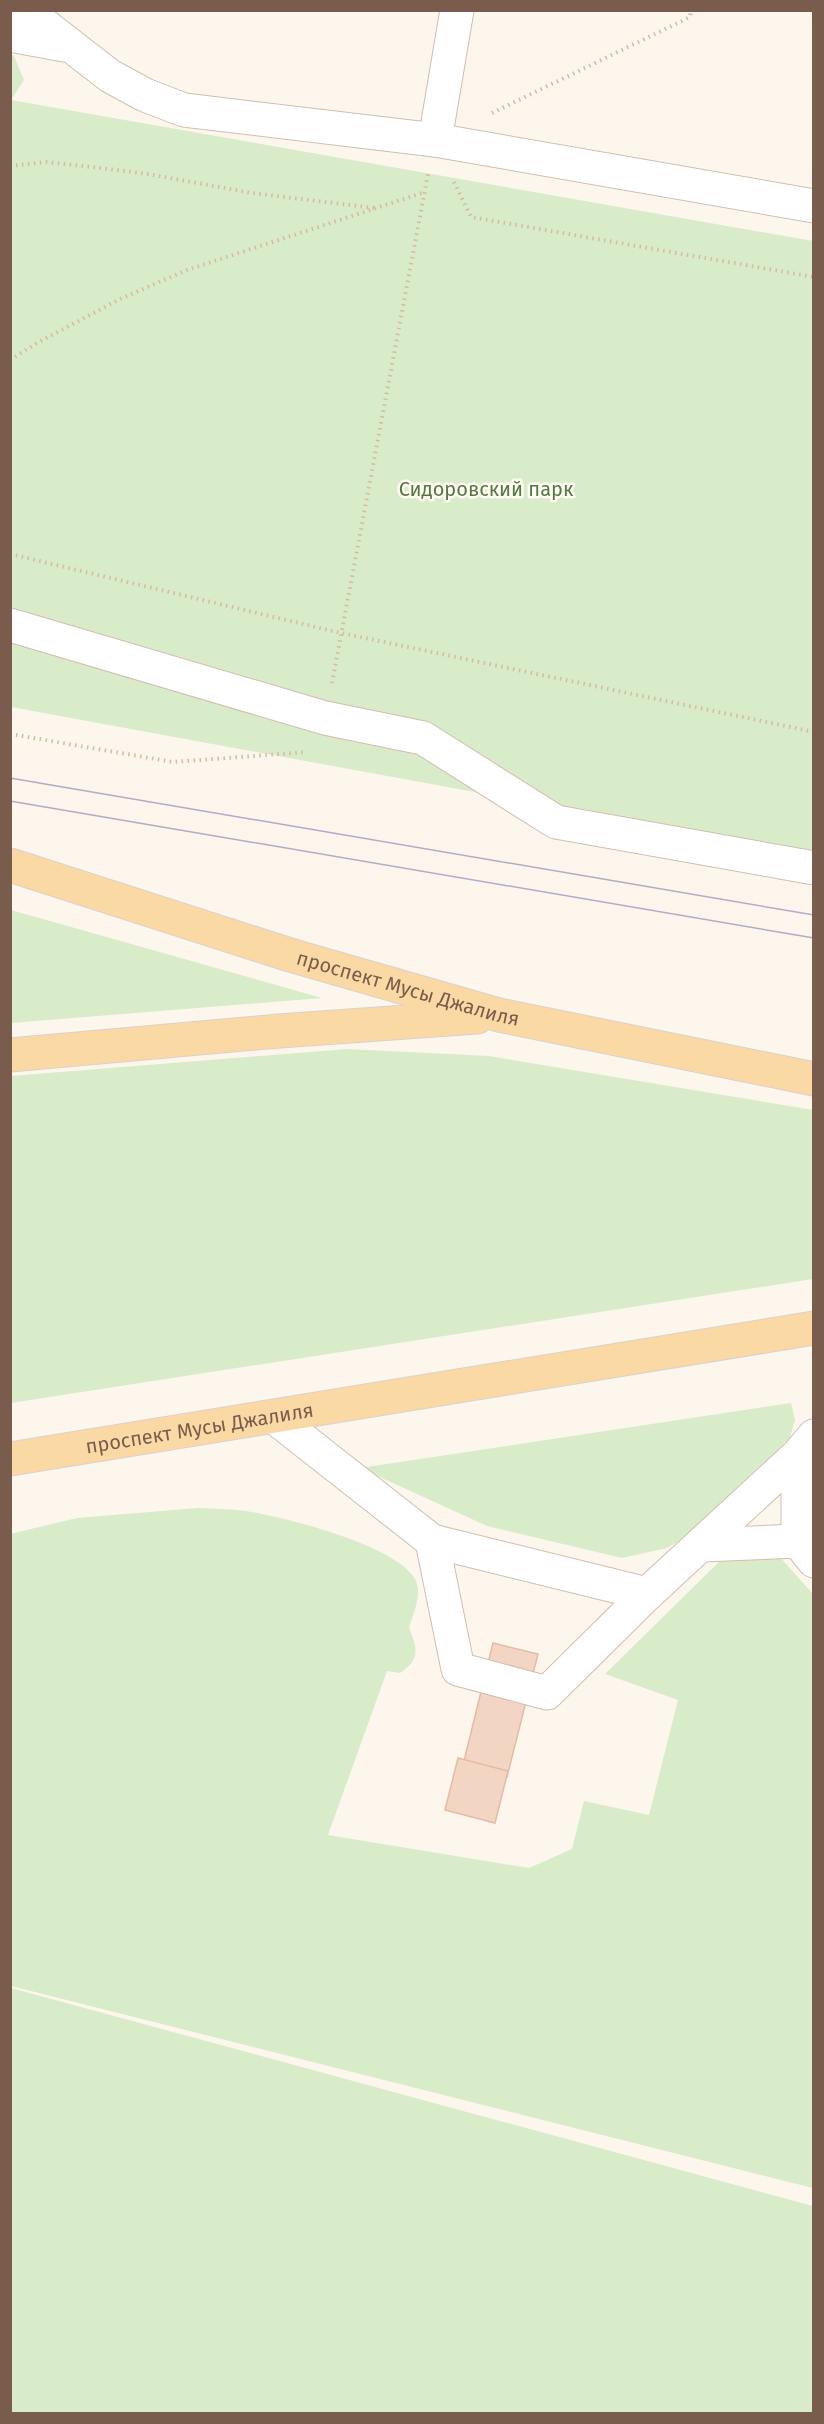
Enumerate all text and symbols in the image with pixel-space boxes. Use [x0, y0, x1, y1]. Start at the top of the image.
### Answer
park label: Сидоровский парк [399, 477, 574, 501]
street label: проспект Мусы Джалиля [294, 946, 522, 1031]
street label: проспект Мусы Джалиля [84, 1398, 315, 1459]

